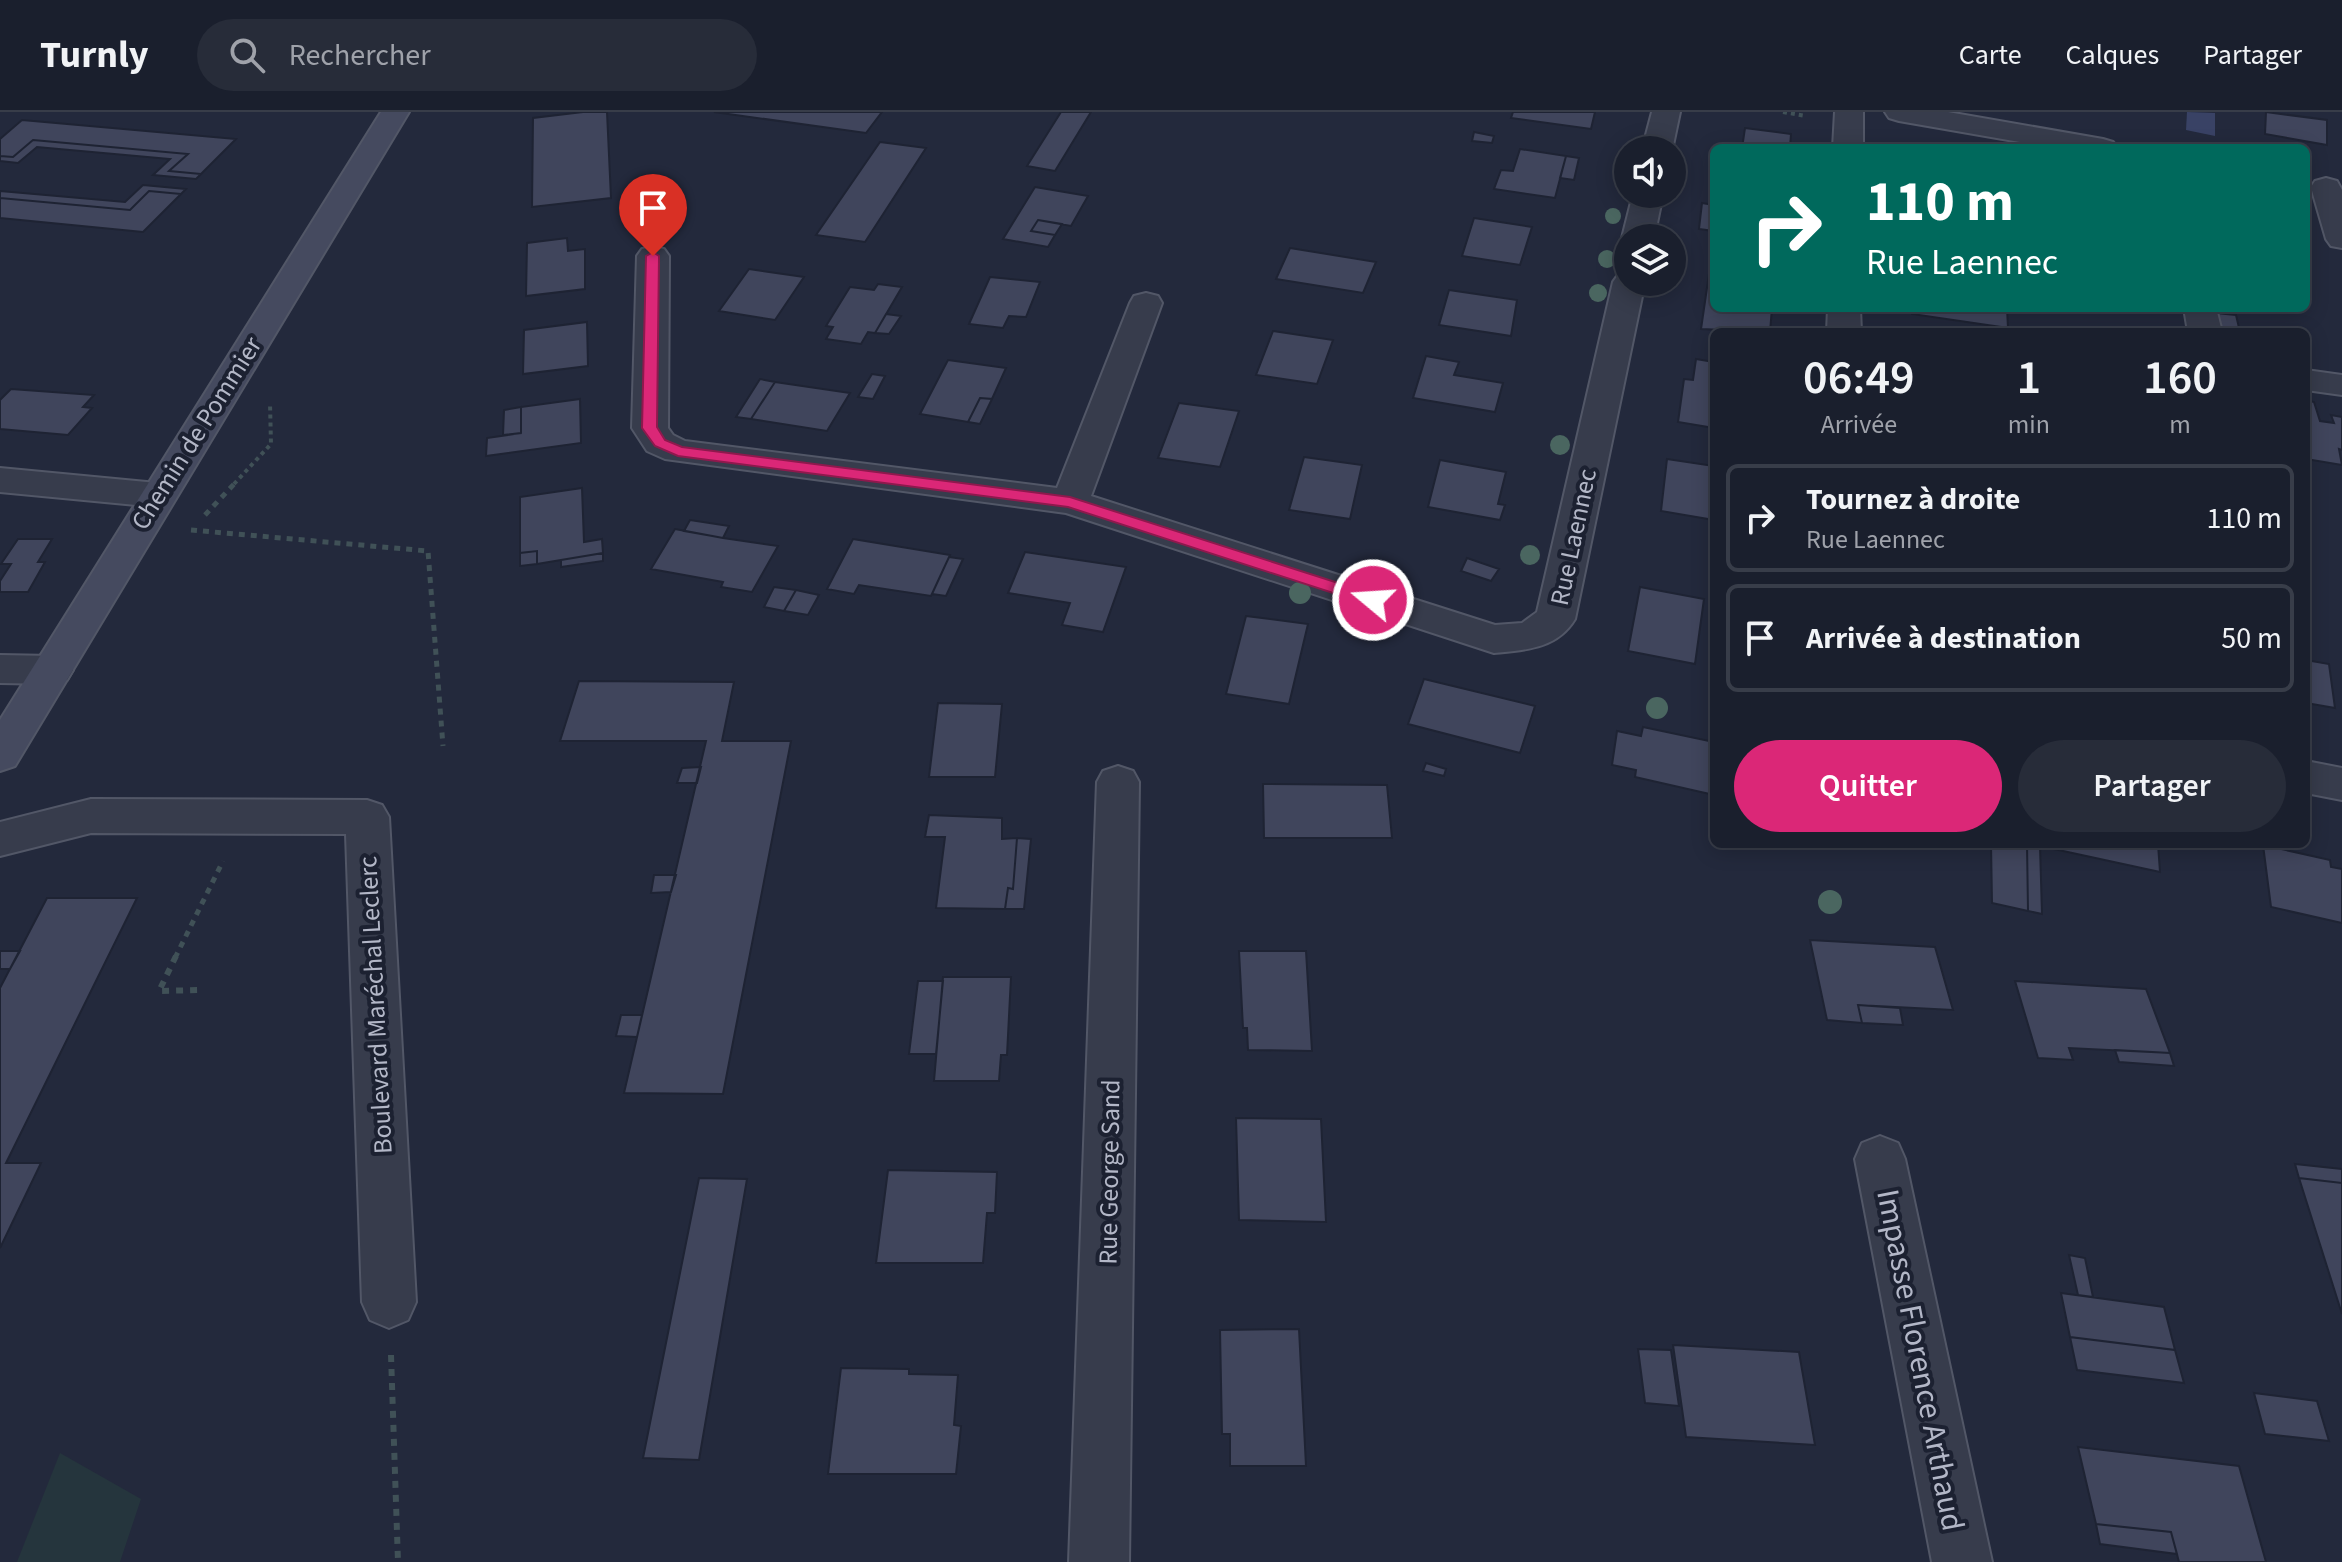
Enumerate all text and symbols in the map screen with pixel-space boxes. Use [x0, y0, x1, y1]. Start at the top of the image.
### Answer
search box [197, 19, 757, 91]
text: Turnly [40, 28, 149, 82]
icon: search [225, 33, 269, 77]
text: Rechercher [289, 34, 431, 77]
text: Carte [1959, 35, 2022, 75]
text: Calques [2066, 35, 2159, 75]
text: Partager [2203, 35, 2302, 75]
map controls [1614, 136, 1686, 296]
button: sound [1614, 136, 1686, 208]
text: 110 m [1866, 163, 2014, 242]
pin [619, 174, 687, 256]
icon: right [1734, 176, 1838, 280]
icon: arrive [631, 186, 675, 230]
button: layers [1614, 224, 1686, 296]
text: Rue Laennec [1866, 237, 2058, 288]
street label: Chemin de Pommier [122, 329, 271, 537]
text: 06:49 [1803, 344, 1915, 412]
text: 1 [2017, 344, 2041, 412]
text: 160 [2143, 344, 2217, 412]
text: Arrivée [1821, 406, 1897, 443]
text: min [2008, 406, 2050, 443]
text: m [2169, 406, 2191, 443]
street label: Rue Laennec [1541, 465, 1606, 609]
text: Tournez à droite [1806, 478, 2020, 521]
icon: right [1738, 496, 1782, 540]
text: 110 m [2206, 497, 2282, 540]
text: Rue Laennec [1806, 521, 1945, 558]
position arrow [1331, 558, 1415, 642]
icon: arrive [1738, 616, 1782, 660]
text: Arrivée à destination [1806, 617, 2081, 660]
text: 50 m [2221, 617, 2282, 660]
button: Quitter [1734, 740, 2002, 832]
button: Partager [2018, 740, 2286, 832]
street label: Boulevard Maréchal Leclerc [349, 855, 402, 1155]
street label: Rue George Sand [1089, 1079, 1130, 1265]
street label: Impasse Florence Arthaud [1864, 1185, 1976, 1535]

